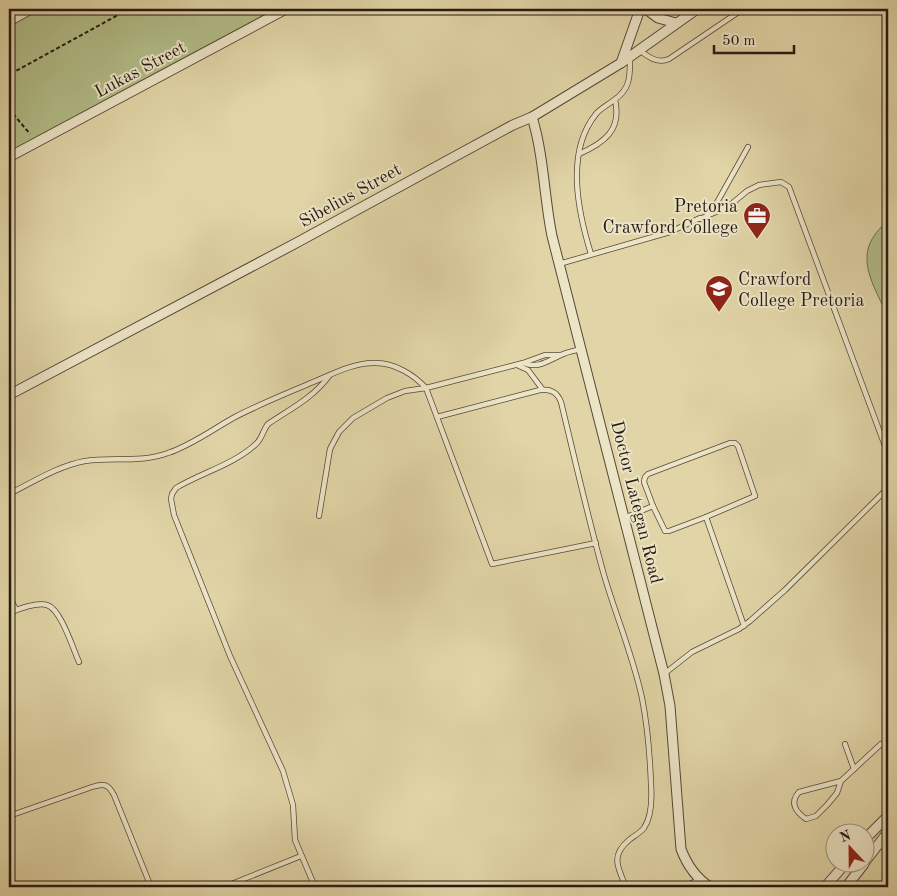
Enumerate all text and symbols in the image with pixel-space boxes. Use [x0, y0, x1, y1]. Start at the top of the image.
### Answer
scale bar [714, 22, 794, 54]
text: 50 m [722, 34, 756, 49]
street label: Lukas Street [92, 38, 189, 101]
street label: Sibelius Street [297, 161, 404, 231]
place label: Pretoria Crawford College [602, 198, 738, 237]
office icon: Pretoria Crawford College [742, 201, 772, 240]
place label: Crawford College Pretoria [738, 271, 864, 310]
school or university icon: Crawford College Pretoria [704, 274, 734, 313]
street label: Doctor Lategan Road [607, 419, 665, 586]
north arrow [824, 824, 874, 874]
text: N [838, 828, 853, 845]

